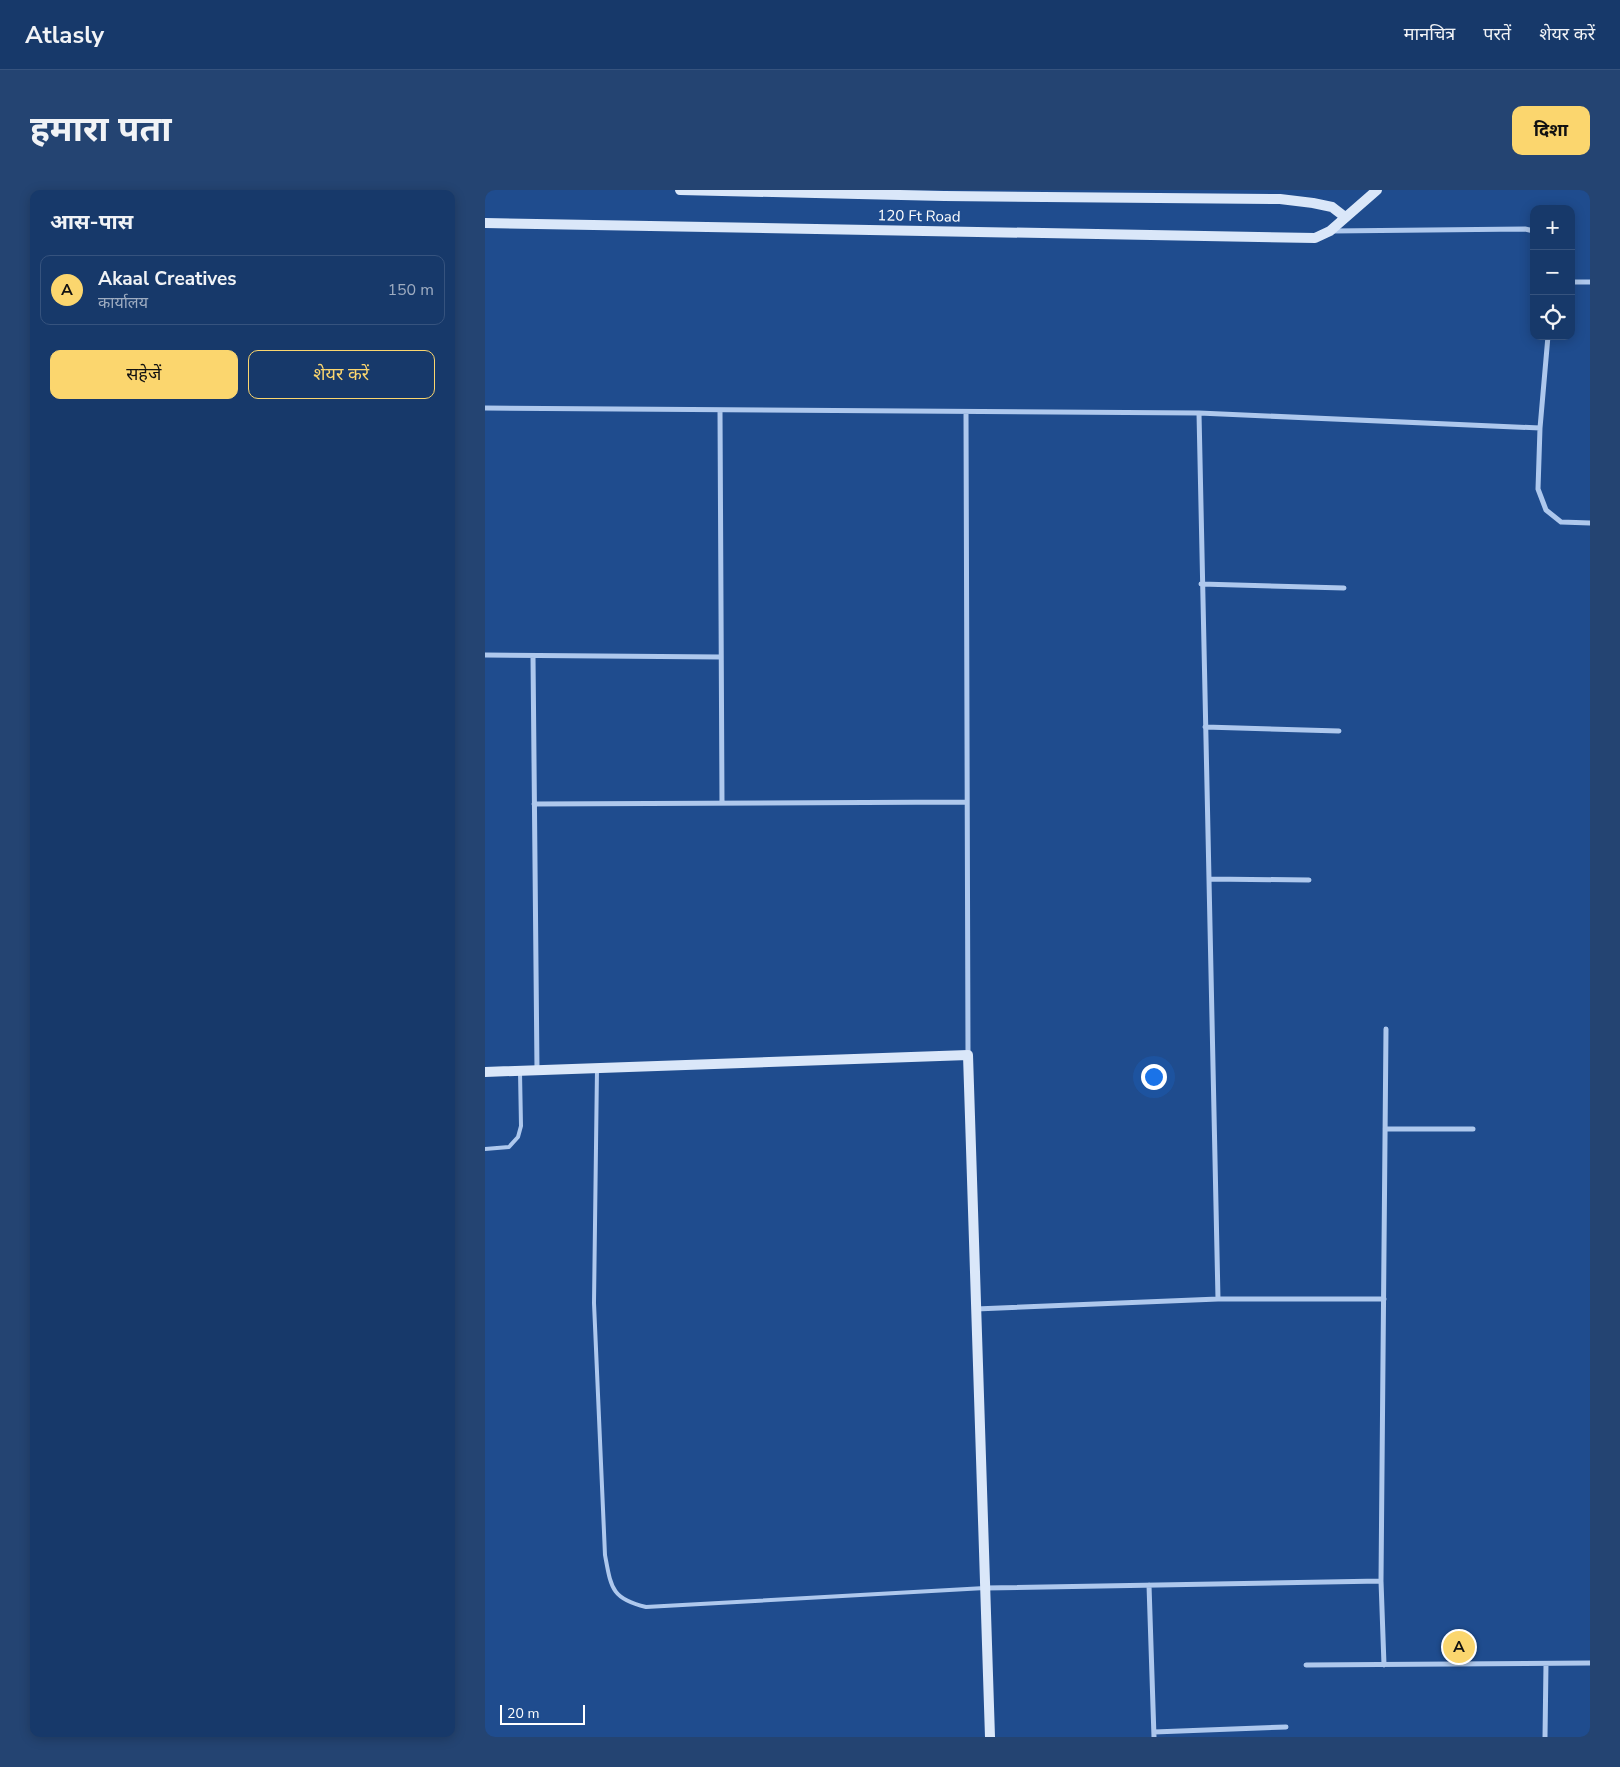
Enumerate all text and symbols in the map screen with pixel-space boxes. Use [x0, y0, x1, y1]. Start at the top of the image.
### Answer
text: Atlasly [25, 19, 104, 51]
text: मानचित्र [1404, 22, 1455, 46]
text: परतें [1483, 22, 1511, 46]
text: शेयर करें [1539, 22, 1595, 46]
text: हमारा पता [30, 106, 172, 153]
button: दिशा [1512, 106, 1590, 155]
street label: 120 Ft Road [877, 205, 961, 227]
map controls [1530, 205, 1575, 340]
button: + [1530, 205, 1575, 250]
text: आस-पास [50, 208, 133, 236]
button: − [1530, 250, 1575, 295]
text: Akaal Creatives [98, 266, 237, 292]
text: A [61, 279, 73, 301]
text: 150 m [387, 279, 434, 301]
text: कार्यालय [98, 292, 148, 314]
button: locate [1530, 295, 1575, 340]
button: सहेजें [50, 350, 238, 399]
button: शेयर करें [248, 350, 435, 399]
your location [1141, 1064, 1167, 1090]
pin: A [1443, 1628, 1475, 1666]
scale bar [500, 1702, 585, 1725]
text: 20 m [507, 1704, 539, 1723]

